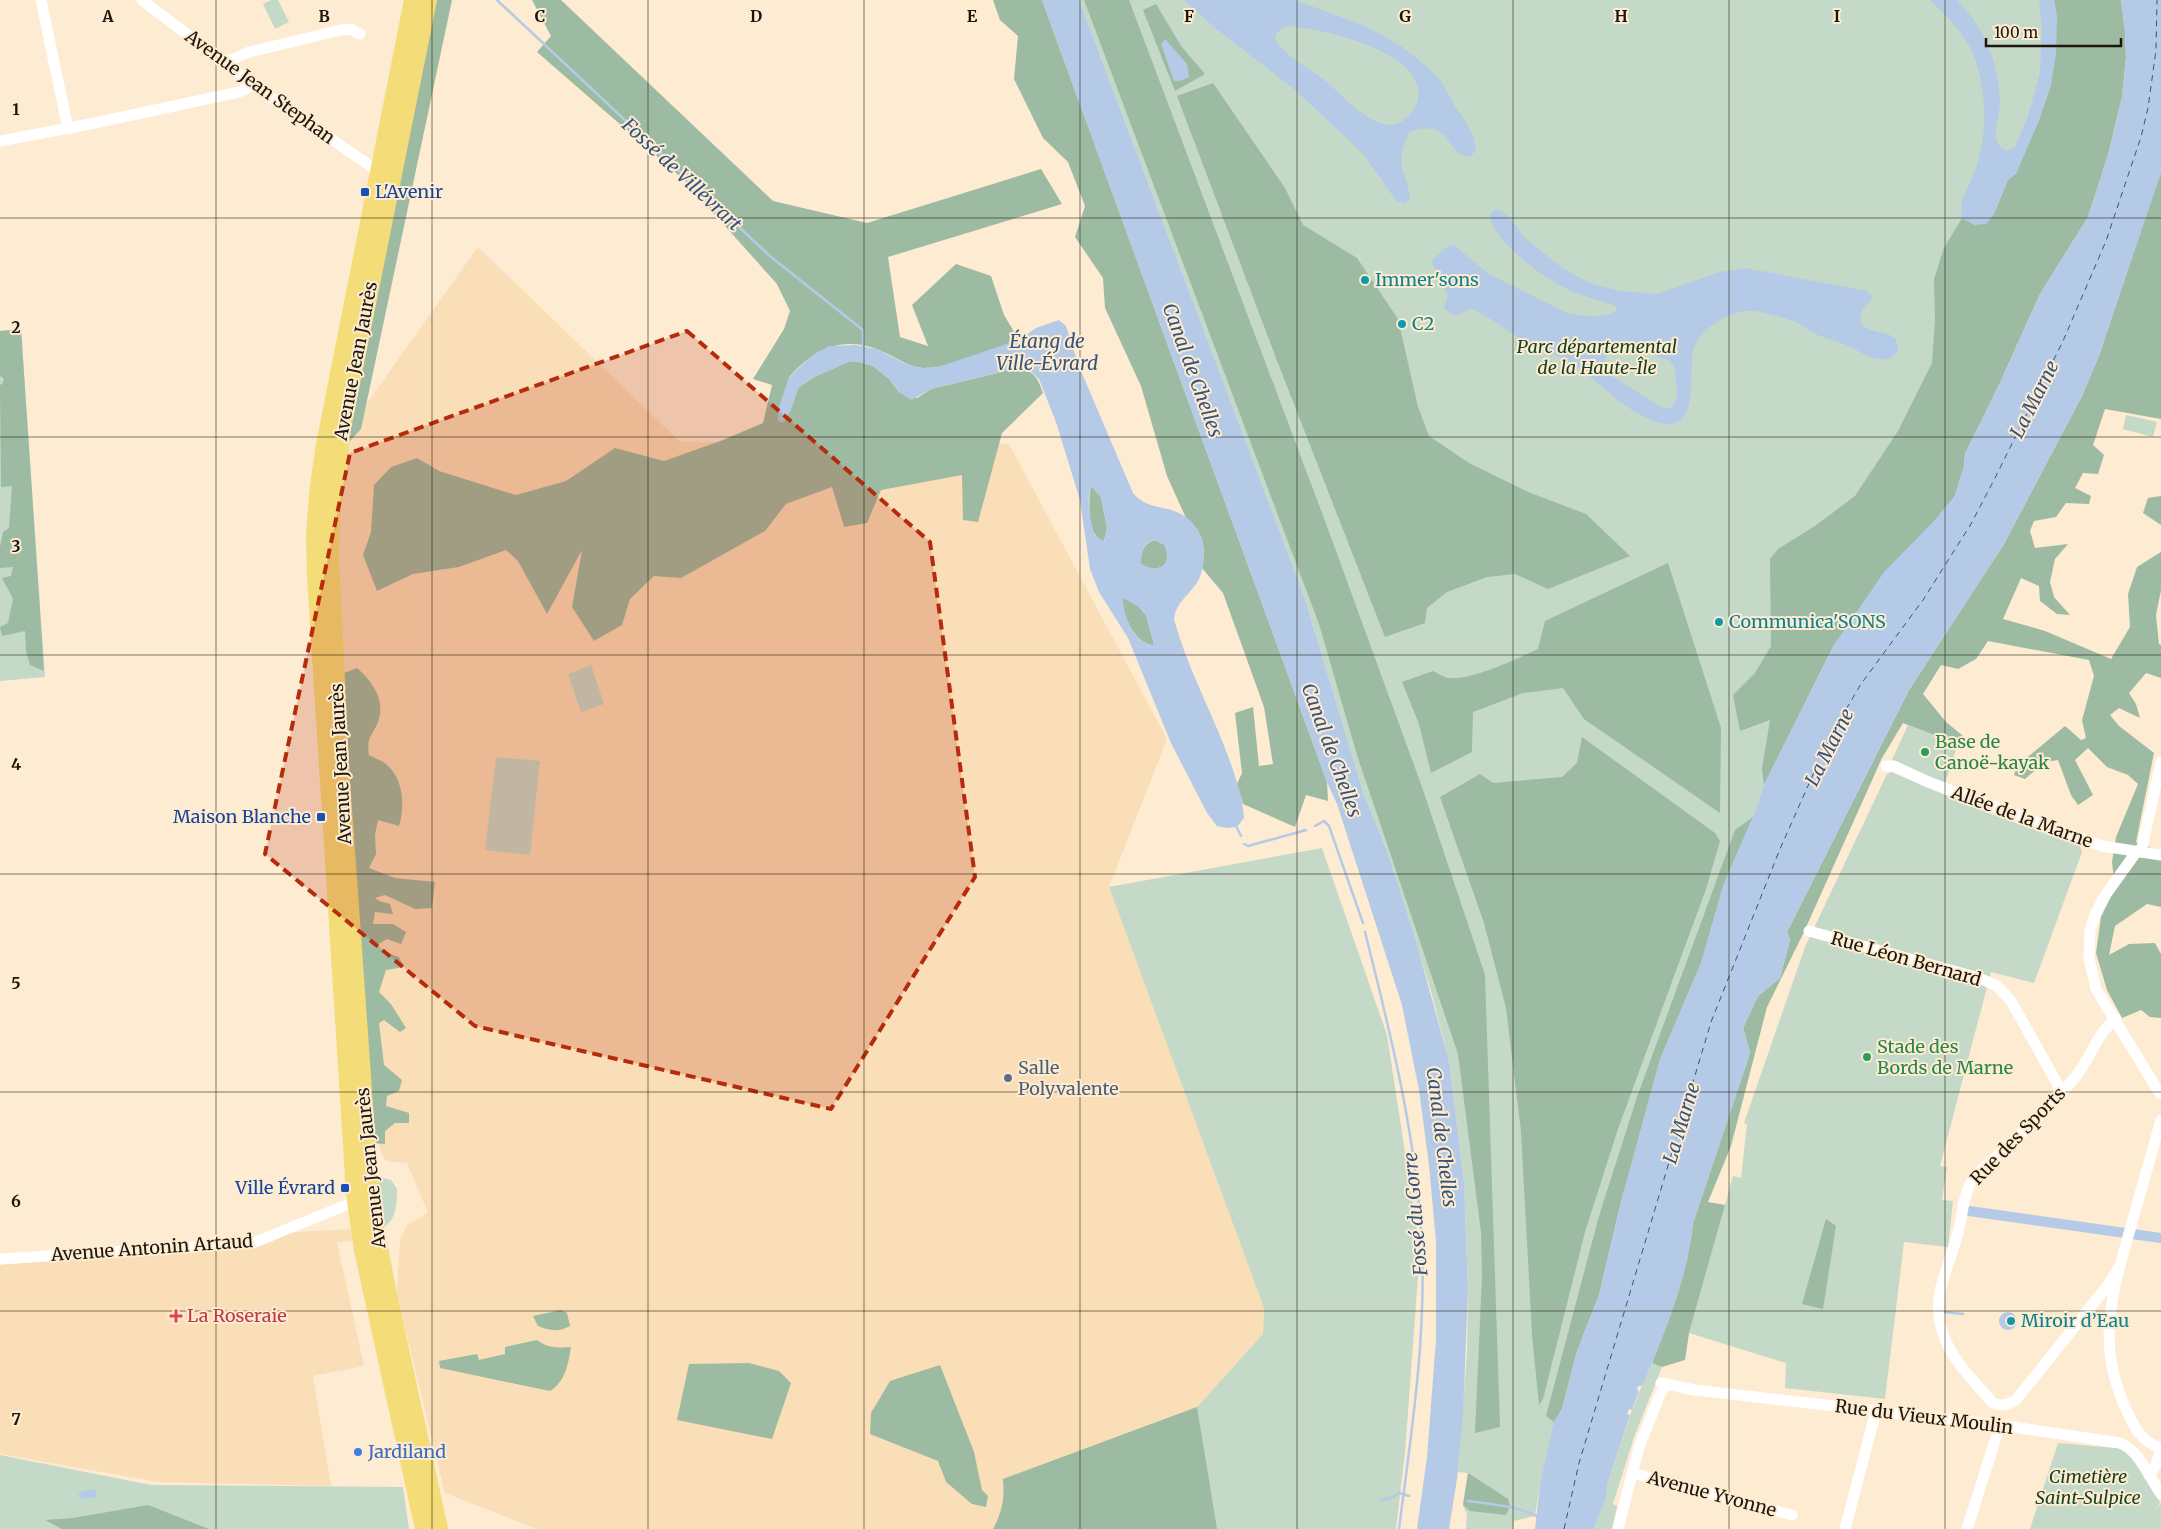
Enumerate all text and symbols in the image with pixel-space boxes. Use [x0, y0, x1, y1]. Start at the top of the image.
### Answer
text: A [101, 6, 114, 26]
text: B [318, 6, 330, 26]
text: C [535, 6, 545, 26]
text: D [750, 6, 762, 26]
text: E [967, 6, 978, 26]
text: F [1184, 6, 1194, 26]
text: G [1399, 6, 1411, 26]
text: H [1614, 6, 1628, 26]
text: I [1834, 6, 1840, 26]
scale bar [1986, 15, 2121, 47]
text: 100 m [1994, 23, 2038, 42]
street label: Avenue Jean Stephan [180, 24, 340, 149]
text: 1 [12, 99, 20, 119]
water label: Fossé de Villévrart [617, 112, 747, 236]
place label: L'Avenir [375, 180, 443, 203]
marker: L'Avenir [359, 186, 371, 198]
place label: Immer'sons [1375, 268, 1479, 291]
marker: Immer'sons [1359, 274, 1371, 286]
street label: Avenue Jean Jaurès [329, 279, 382, 443]
water label: Canal de Chelles [1158, 300, 1228, 440]
place label: C2 [1412, 312, 1434, 335]
text: 2 [11, 317, 21, 337]
marker: C2 [1396, 318, 1408, 330]
water label: Étang de Ville-Évrard [996, 329, 1098, 375]
park label: Parc départemental de la Haute-Île [1517, 335, 1677, 379]
water label: La Marne [2004, 356, 2064, 442]
text: 3 [11, 536, 21, 556]
place label: Communica'SONS [1729, 610, 1886, 633]
marker: Communica'SONS [1713, 616, 1725, 628]
water label: Canal de Chelles [1297, 680, 1367, 820]
street label: Avenue Jean Jaurès [325, 683, 356, 846]
water label: La Marne [1799, 704, 1859, 790]
place label: Base de Canoë-kayak [1935, 730, 2050, 774]
marker: Base de Canoë-kayak [1919, 746, 1931, 758]
text: 4 [11, 754, 21, 774]
street label: Allée de la Marne [1947, 780, 2096, 853]
place label: Maison Blanche [173, 805, 311, 828]
marker: Maison Blanche [315, 811, 327, 823]
street label: Rue Léon Bernard [1828, 926, 1984, 991]
text: 5 [11, 973, 21, 993]
place label: Stade des Bords de Marne [1877, 1035, 2013, 1079]
marker: Stade des Bords de Marne [1861, 1051, 1873, 1063]
place label: Salle Polyvalente [1018, 1056, 1119, 1100]
water label: Canal de Chelles [1421, 1066, 1463, 1208]
marker: Salle Polyvalente [1002, 1072, 1014, 1084]
water label: La Marne [1657, 1079, 1705, 1167]
street label: Rue des Sports [1965, 1082, 2070, 1189]
street label: Avenue Jean Jaurès [351, 1086, 390, 1251]
water label: Fossé du Gorre [1398, 1151, 1432, 1278]
place label: Ville Évrard [234, 1176, 335, 1199]
marker: Ville Évrard [339, 1182, 351, 1194]
text: 6 [11, 1191, 21, 1211]
street label: Avenue Antonin Artaud [49, 1229, 254, 1266]
place label: La Roseraie [187, 1304, 287, 1327]
marker: La Roseraie [169, 1309, 183, 1323]
place label: Miroir d’Eau [2021, 1309, 2129, 1332]
marker: Miroir d’Eau [2005, 1315, 2017, 1327]
street label: Rue du Vieux Moulin [1834, 1394, 2015, 1439]
text: 7 [11, 1409, 21, 1429]
place label: Jardiland [367, 1440, 446, 1463]
marker: Jardiland [352, 1446, 364, 1458]
street label: Avenue Yvonne [1644, 1465, 1779, 1522]
park label: Cimetière Saint-Sulpice [2035, 1465, 2141, 1509]

